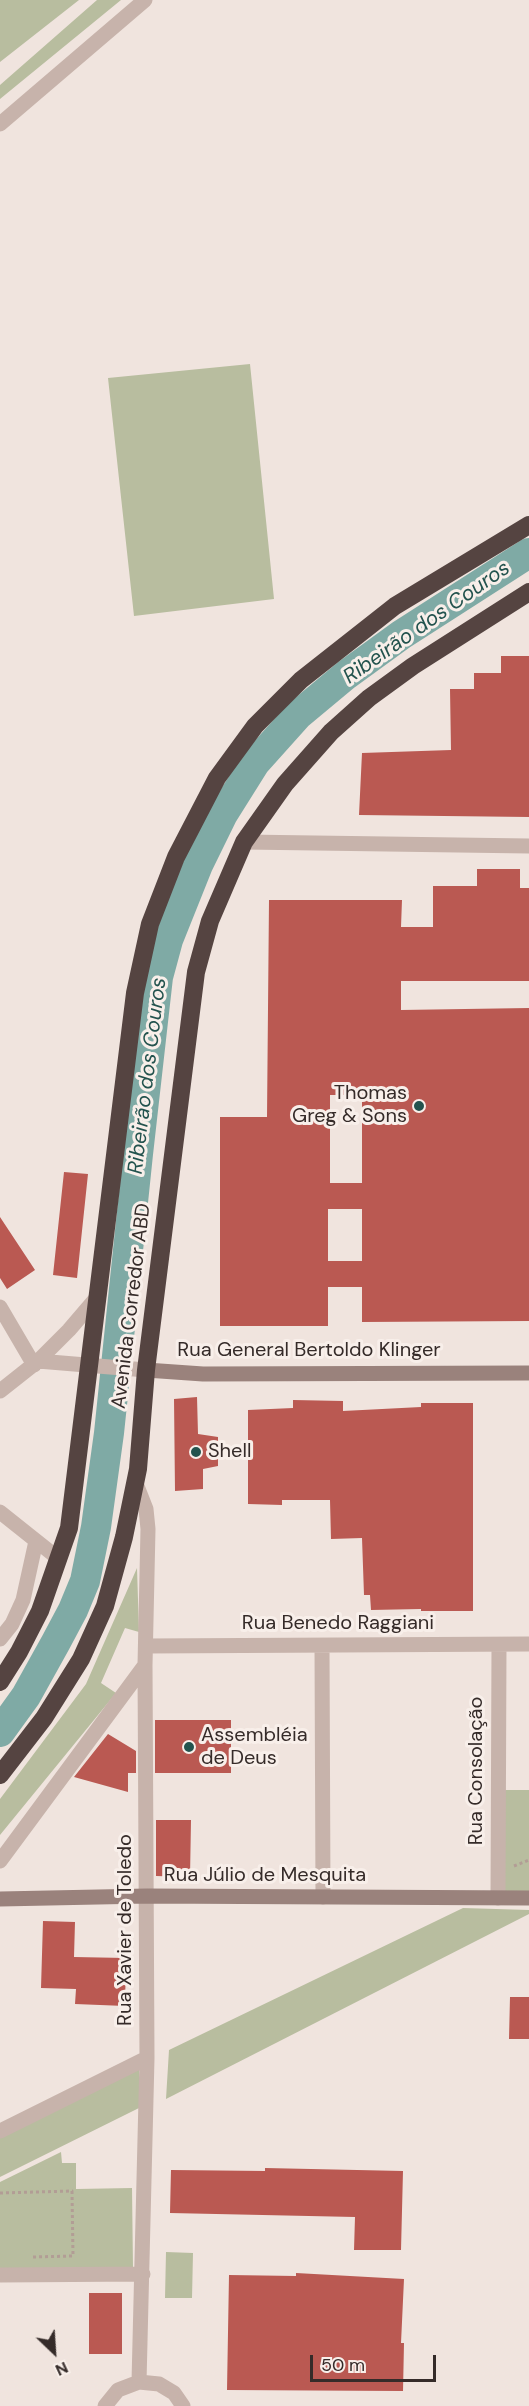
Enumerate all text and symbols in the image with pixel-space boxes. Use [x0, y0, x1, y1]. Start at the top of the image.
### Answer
water label: Ribeirão dos Couros [339, 556, 515, 690]
water label: Ribeirão dos Couros [123, 976, 173, 1176]
place label: Thomas Greg & Sons [292, 1082, 407, 1129]
marker: Thomas Greg & Sons [412, 1099, 426, 1113]
street label: Avenida Corredor ABD [107, 1202, 157, 1410]
street label: Rua General Bertoldo Klinger [177, 1339, 441, 1363]
place label: Shell [208, 1440, 251, 1464]
marker: Shell [189, 1445, 203, 1459]
street label: Rua Benedo Raggiani [242, 1612, 434, 1636]
street label: Rua Consolação [465, 1697, 489, 1845]
place label: Assembléia de Deus [201, 1724, 308, 1771]
marker: Assembléia de Deus [182, 1740, 196, 1754]
street label: Rua Xavier de Toledo [114, 1834, 138, 2026]
street label: Rua Júlio de Mesquita [164, 1864, 366, 1888]
north arrow [24, 2322, 84, 2382]
scale bar [313, 2343, 439, 2381]
text: 50 m [321, 2353, 365, 2377]
text: N [52, 2357, 72, 2381]

